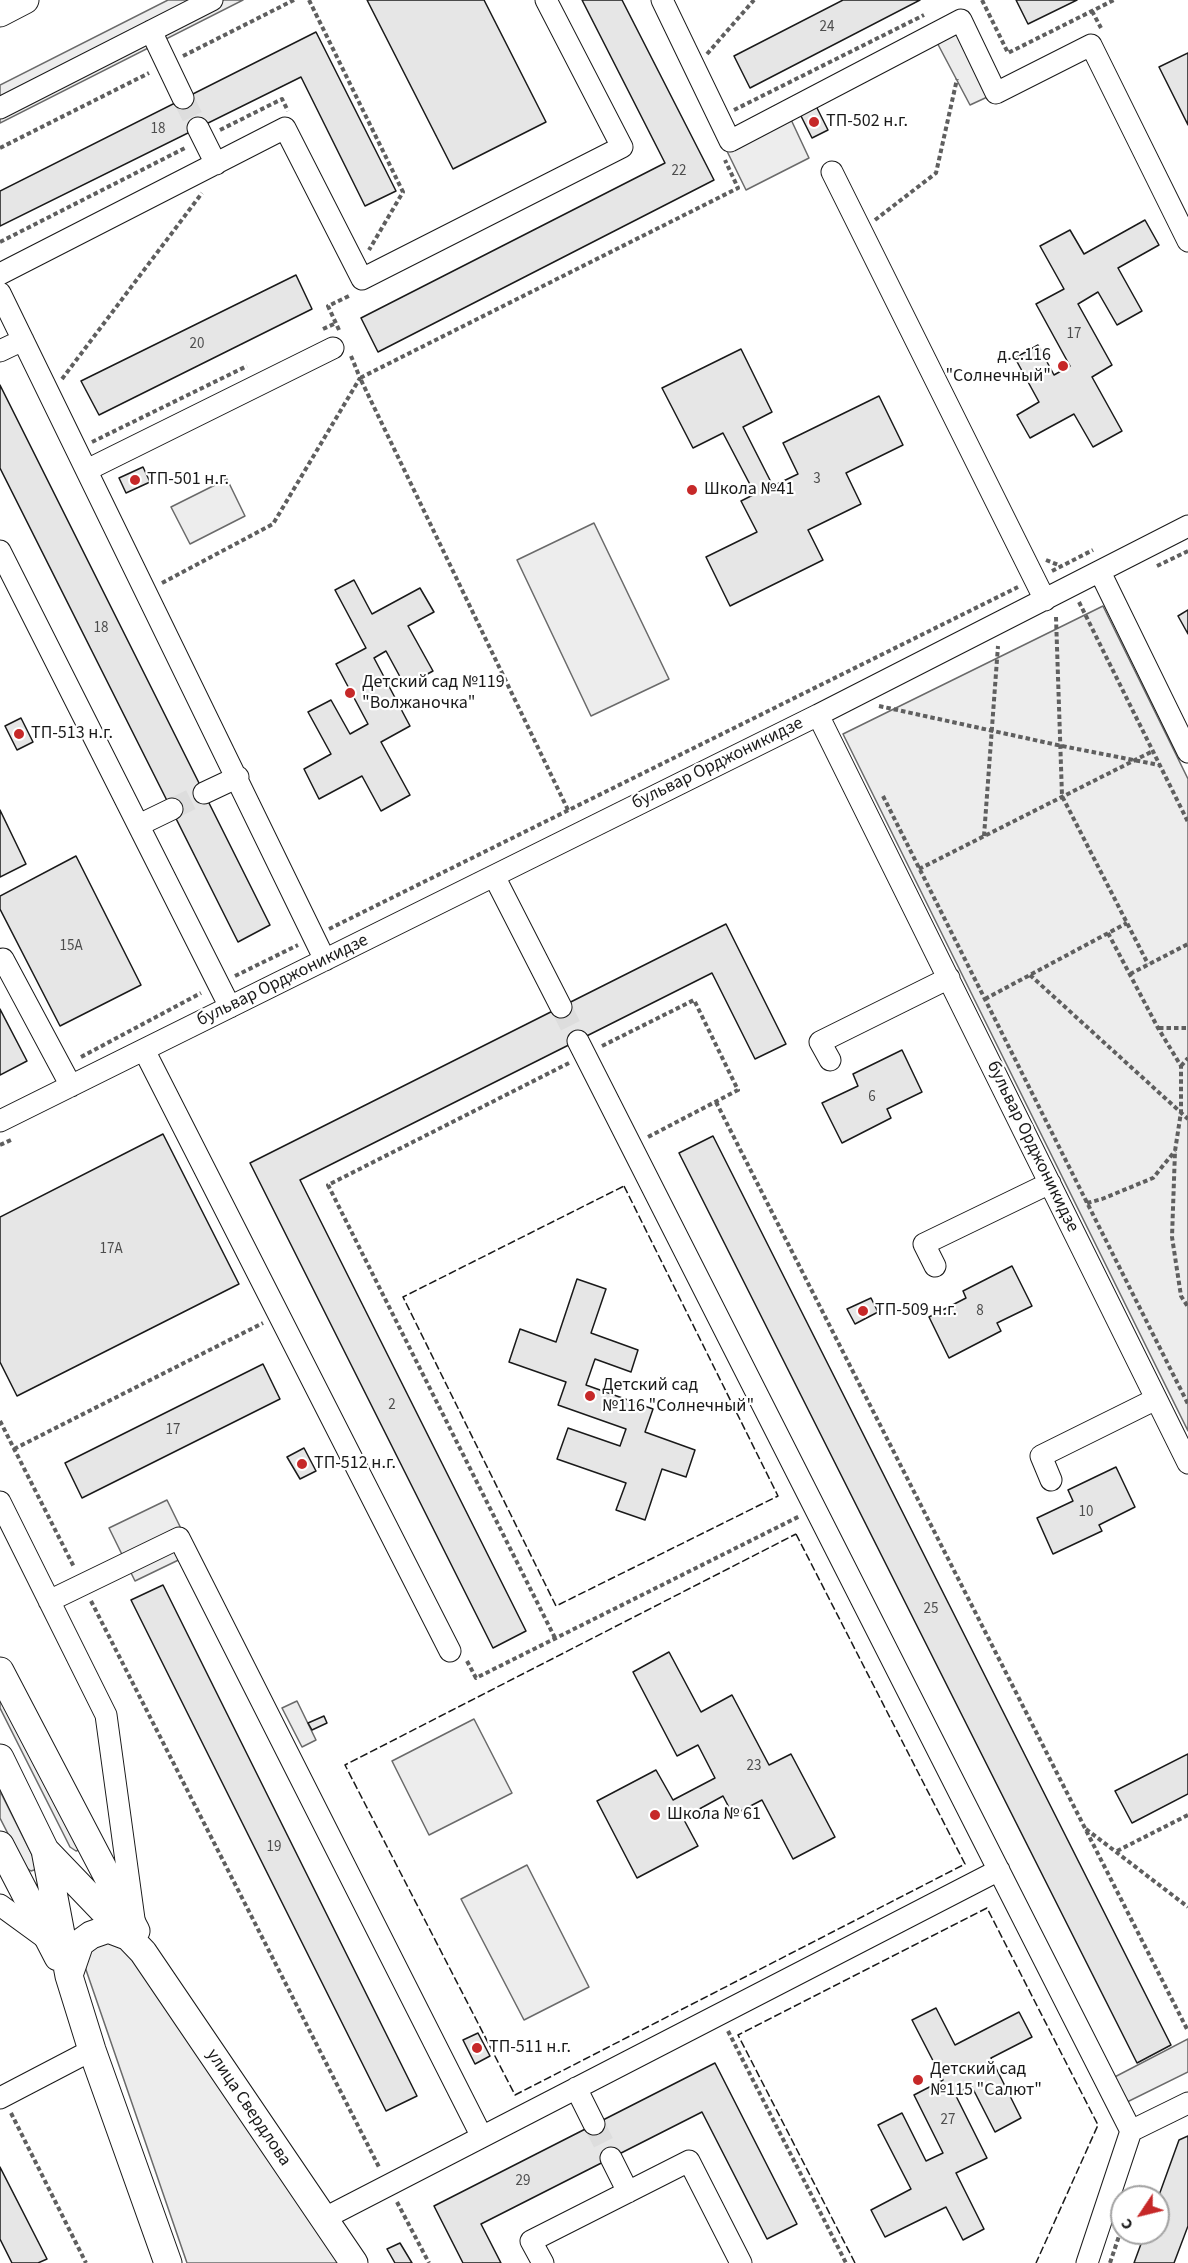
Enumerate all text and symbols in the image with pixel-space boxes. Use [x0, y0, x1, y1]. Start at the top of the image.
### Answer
house number: 24 [820, 19, 834, 37]
place label: ТП-502 н.г. [826, 111, 908, 133]
marker: ТП-502 н.г. [807, 115, 821, 129]
house number: 18 [151, 121, 165, 139]
house number: 22 [672, 163, 686, 181]
house number: 17 [1067, 326, 1081, 344]
house number: 20 [190, 336, 204, 354]
place label: д.с.116 "Солнечный" [945, 345, 1051, 388]
marker: д.с.116 "Солнечный" [1056, 359, 1070, 373]
place label: ТП-501 н.г. [147, 469, 229, 491]
house number: 3 [813, 471, 821, 489]
marker: ТП-501 н.г. [128, 473, 142, 487]
place label: Школа №41 [704, 479, 794, 501]
marker: Школа №41 [685, 483, 699, 497]
house number: 18 [94, 620, 108, 638]
place label: Детский сад №119 "Волжаночка" [362, 672, 505, 714]
marker: Детский сад №119 "Волжаночка" [343, 686, 357, 700]
street label: бульвар Орджоникидзе [629, 713, 807, 815]
place label: ТП-513 н.г. [31, 723, 113, 745]
marker: ТП-513 н.г. [12, 727, 26, 741]
street label: бульвар Орджоникидзе [194, 930, 372, 1032]
house number: 15А [59, 938, 83, 956]
street label: бульвар Орджоникидзе [981, 1058, 1083, 1236]
house number: 6 [868, 1089, 876, 1107]
house number: 17А [99, 1241, 123, 1259]
place label: ТП-509 н.г. [875, 1300, 957, 1322]
house number: 8 [976, 1303, 984, 1321]
marker: ТП-509 н.г. [856, 1304, 870, 1318]
place label: Детский сад №116 "Солнечный" [602, 1375, 754, 1418]
marker: Детский сад №116 "Солнечный" [583, 1389, 597, 1403]
house number: 2 [388, 1397, 396, 1415]
house number: 17 [166, 1422, 180, 1440]
place label: ТП-512 н.г. [314, 1453, 396, 1475]
marker: ТП-512 н.г. [295, 1457, 309, 1471]
house number: 10 [1079, 1504, 1093, 1522]
house number: 25 [924, 1601, 938, 1619]
house number: 23 [747, 1758, 761, 1776]
place label: Школа № 61 [667, 1804, 761, 1826]
marker: Школа № 61 [648, 1808, 662, 1822]
house number: 19 [267, 1839, 281, 1857]
place label: ТП-511 н.г. [489, 2037, 571, 2059]
marker: ТП-511 н.г. [470, 2041, 484, 2055]
street label: улица Свердлова [201, 2045, 295, 2171]
place label: Детский сад №115 "Салют" [930, 2059, 1042, 2102]
marker: Детский сад №115 "Салют" [911, 2073, 925, 2087]
house number: 27 [941, 2112, 955, 2130]
house number: 29 [516, 2173, 530, 2191]
north arrow [1110, 2185, 1170, 2245]
text: С [1115, 2214, 1139, 2234]

